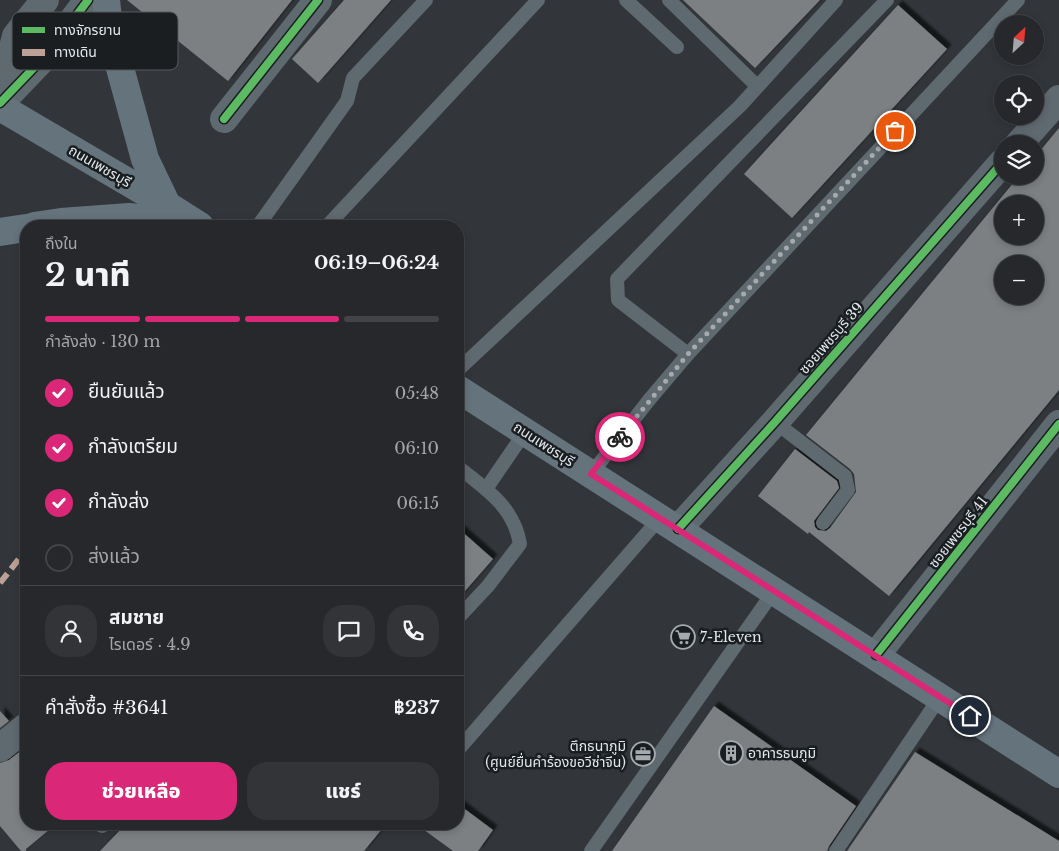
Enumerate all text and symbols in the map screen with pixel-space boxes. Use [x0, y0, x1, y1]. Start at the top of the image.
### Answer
legend [12, 12, 178, 70]
north arrow [994, 15, 1044, 65]
map controls [994, 15, 1044, 305]
text: ทางจักรยาน [54, 21, 121, 39]
text: ทางเดิน [54, 43, 97, 61]
button: locate [994, 75, 1044, 125]
pin [874, 110, 916, 152]
icon: bag [881, 117, 909, 145]
button: layers [994, 135, 1044, 185]
street label: ถนนเพชรบุรี [66, 141, 135, 191]
button: + [994, 195, 1044, 245]
text: ถึงใน [45, 233, 78, 253]
text: 06:19–06:24 [314, 251, 439, 274]
text: 2 นาที [45, 255, 130, 295]
button: − [994, 255, 1044, 305]
street label: ซอยเพชรบุรี 39 [795, 298, 867, 378]
text: กำลังส่ง · 130 m [45, 331, 161, 351]
icon: check [45, 379, 73, 407]
text: ยืนยันแล้ว [88, 380, 165, 403]
text: 05:48 [395, 383, 439, 403]
courier [595, 412, 645, 462]
street label: ถนนเพชรบุรี [510, 418, 578, 470]
icon: bike [606, 423, 634, 451]
icon: check [45, 434, 73, 462]
text: กำลังเตรียม [88, 435, 178, 458]
text: 06:10 [394, 438, 439, 458]
icon: check [45, 489, 73, 517]
text: กำลังส่ง [88, 490, 149, 513]
text: 06:15 [397, 493, 439, 513]
street label: ซอยเพชรบุรี 41 [924, 493, 992, 571]
text: ส่งแล้ว [88, 545, 140, 568]
button: person [45, 605, 97, 657]
button: chat [323, 605, 375, 657]
button: phone [387, 605, 439, 657]
text: สมชาย [109, 606, 164, 629]
supermarket icon: 7-Eleven [670, 624, 696, 650]
place label: 7-Eleven [700, 628, 762, 646]
text: ไรเดอร์ · 4.9 [109, 634, 191, 654]
pin [949, 695, 991, 737]
text: คำสั่งซื้อ #3641 [45, 696, 169, 719]
text: ฿237 [394, 696, 439, 719]
icon: home [956, 702, 984, 730]
place label: ตึกธนาภูมิ (ศูนย์ยื่นคำร้องขอวีซ่าจีน) [485, 737, 626, 771]
building icon: อาคารธนภูมิ [718, 740, 744, 766]
office icon: ตึกธนาภูมิ (ศูนย์ยื่นคำร้องขอวีซ่าจีน) [630, 741, 656, 767]
place label: อาคารธนภูมิ [748, 744, 816, 762]
button: ช่วยเหลือ [45, 762, 237, 820]
button: แชร์ [247, 762, 439, 820]

